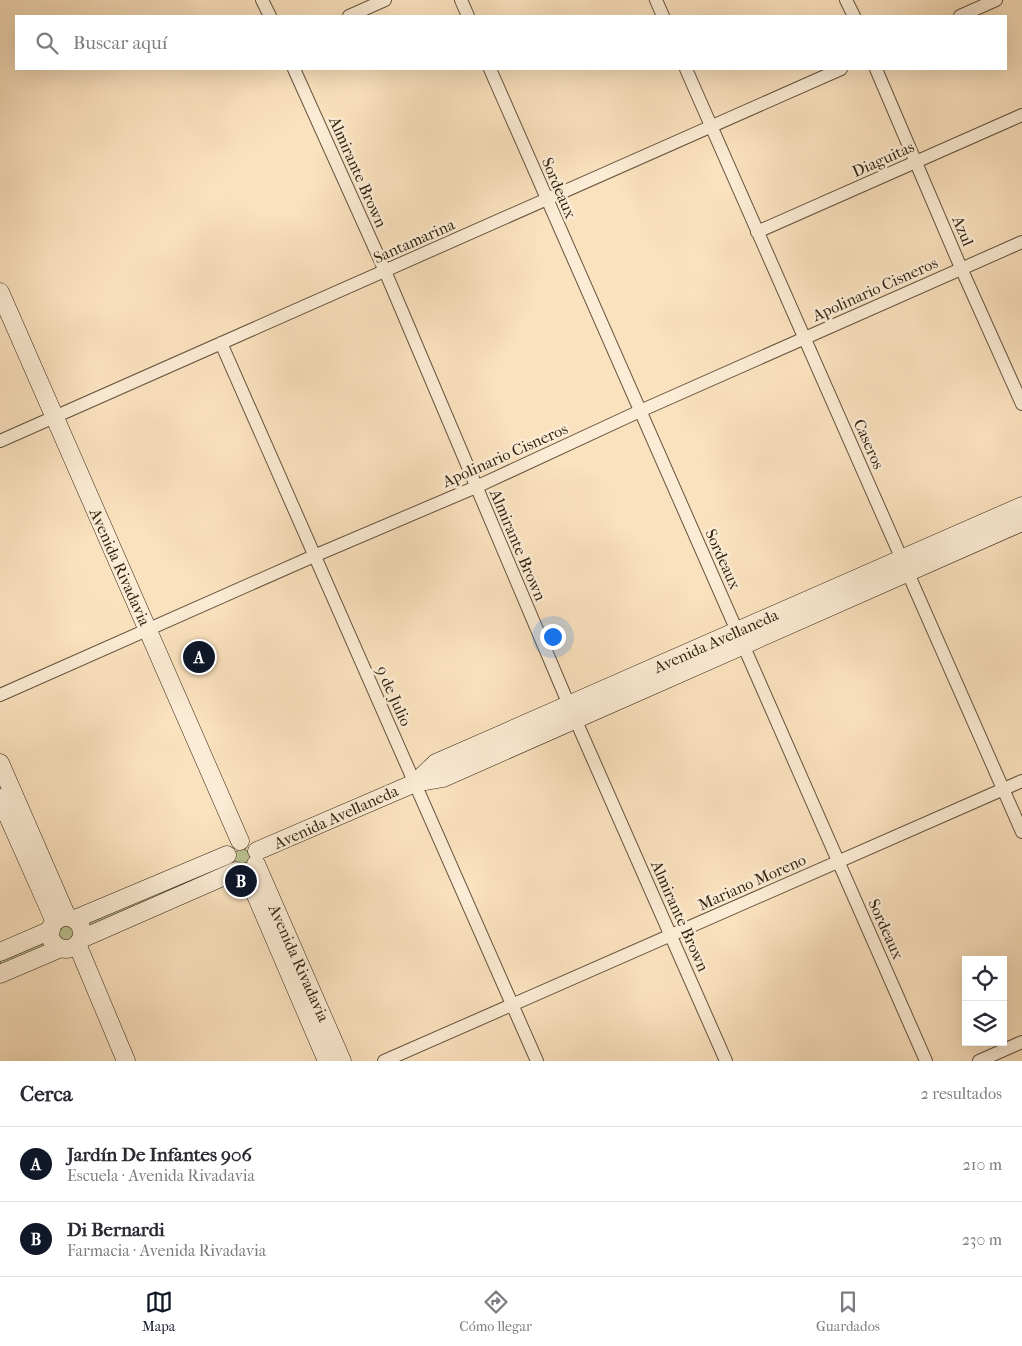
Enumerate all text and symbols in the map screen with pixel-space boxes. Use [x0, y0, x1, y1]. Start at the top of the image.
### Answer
search box [15, 15, 1007, 70]
icon: search [33, 29, 61, 57]
text: Buscar aquí [73, 32, 167, 54]
street label: Almirante Brown [325, 113, 391, 231]
street label: Diaguitas [849, 137, 917, 181]
street label: Sordeaux [538, 155, 581, 222]
street label: Azul [948, 212, 978, 249]
street label: Santamarina [370, 214, 458, 267]
street label: Apolinario Cisneros [809, 253, 941, 326]
street label: Caseros [850, 416, 888, 472]
street label: Apolinario Cisneros [439, 419, 571, 492]
street label: Almirante Brown [486, 485, 550, 604]
street label: Avenida Rivadavia [85, 504, 155, 629]
street label: Sordeaux [701, 526, 745, 593]
street label: Avenida Avellaneda [650, 605, 782, 677]
your location [540, 624, 566, 650]
pin: A [183, 638, 215, 676]
street label: 9 de Julio [372, 663, 416, 729]
street label: Avenida Avellaneda [270, 781, 402, 853]
street label: Mariano Moreno [695, 850, 809, 914]
street label: Almirante Brown [647, 857, 713, 975]
pin: B [225, 862, 257, 900]
street label: Sordeaux [864, 896, 908, 963]
street label: Avenida Rivadavia [264, 900, 334, 1025]
map controls [962, 956, 1007, 1046]
button: locate [962, 956, 1007, 1001]
button: layers [962, 1001, 1007, 1046]
text: Cerca [20, 1082, 72, 1106]
text: 2 resultados [921, 1084, 1002, 1103]
text: Jardín De Infantes 906 [67, 1144, 252, 1166]
text: A [31, 1155, 41, 1174]
text: 210 m [963, 1155, 1002, 1174]
text: Escuela · Avenida Rivadavia [67, 1166, 255, 1185]
text: Di Bernardi [67, 1219, 165, 1241]
text: B [31, 1230, 41, 1249]
text: 230 m [962, 1230, 1002, 1249]
text: Farmacia · Avenida Rivadavia [67, 1241, 266, 1260]
tab: Mapa [142, 1288, 175, 1335]
tab: Cómo llegar [459, 1288, 532, 1335]
tab: Guardados [816, 1288, 880, 1335]

